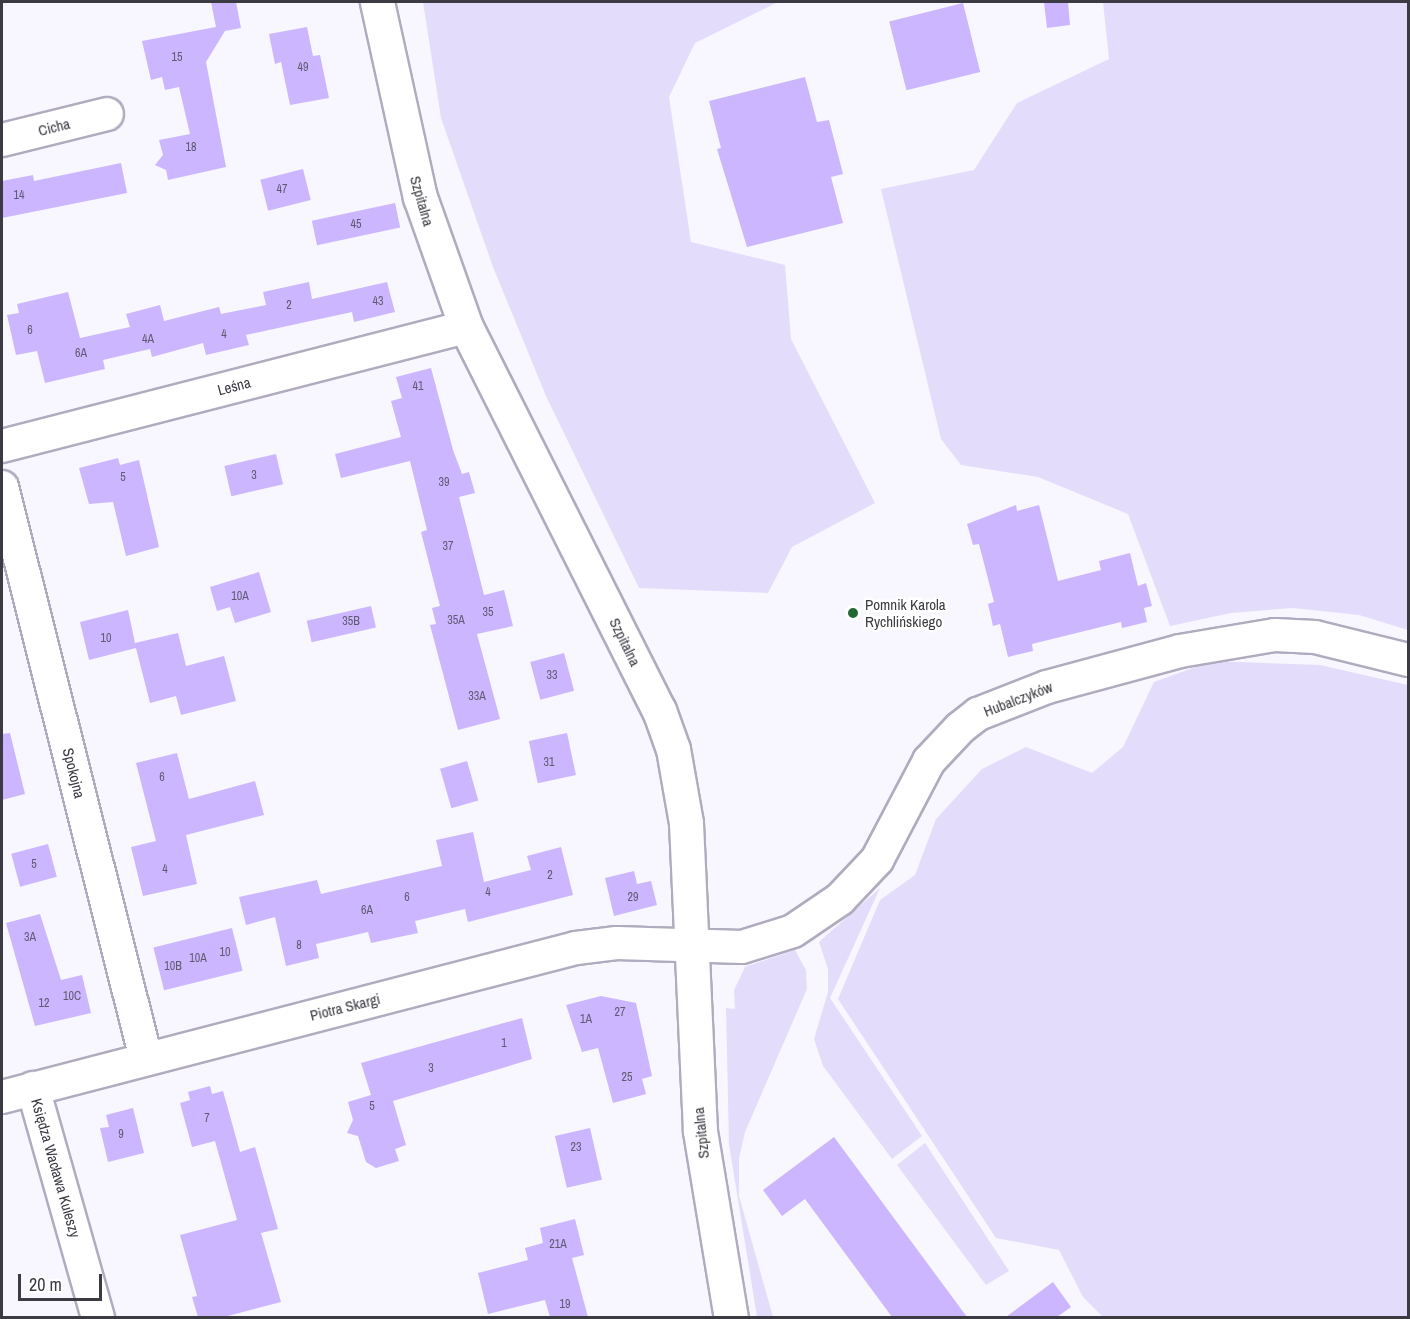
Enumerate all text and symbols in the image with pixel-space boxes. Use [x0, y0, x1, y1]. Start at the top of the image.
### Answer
house number: 15 [172, 51, 182, 65]
house number: 49 [298, 61, 308, 75]
street label: Cicha [36, 114, 72, 140]
house number: 18 [186, 141, 196, 155]
street label: Szpitalna [406, 174, 438, 228]
house number: 47 [277, 183, 287, 197]
house number: 14 [14, 189, 24, 203]
house number: 45 [351, 218, 361, 232]
house number: 43 [373, 295, 383, 309]
house number: 2 [286, 299, 292, 313]
house number: 6 [27, 324, 33, 338]
house number: 4 [221, 328, 227, 342]
house number: 4A [142, 333, 154, 347]
house number: 6A [75, 347, 87, 361]
street label: Leśna [215, 373, 253, 399]
house number: 41 [413, 380, 423, 394]
house number: 3 [251, 469, 257, 483]
house number: 5 [120, 471, 126, 485]
house number: 39 [439, 476, 449, 490]
house number: 37 [443, 540, 453, 554]
house number: 10A [231, 590, 249, 604]
place label: Pomnik Karola Rychlińskiego [865, 595, 946, 630]
house number: 35 [483, 606, 493, 620]
marker: Pomnik Karola Rychlińskiego [846, 606, 860, 620]
house number: 35A [447, 614, 465, 628]
house number: 35B [342, 615, 360, 629]
street label: Szpitalna [606, 615, 644, 669]
house number: 10 [101, 632, 111, 646]
house number: 33 [547, 669, 557, 683]
street label: Hubalczyków [981, 678, 1055, 720]
house number: 33A [468, 690, 486, 704]
street label: Spokojna [59, 746, 89, 800]
house number: 31 [544, 756, 554, 770]
house number: 6 [159, 771, 165, 785]
house number: 5 [31, 858, 37, 872]
house number: 4 [162, 863, 168, 877]
house number: 2 [547, 869, 553, 883]
house number: 4 [485, 886, 491, 900]
house number: 6 [404, 891, 410, 905]
house number: 29 [628, 891, 638, 905]
house number: 6A [361, 904, 373, 918]
house number: 3A [24, 931, 36, 945]
house number: 8 [296, 939, 302, 953]
house number: 10 [220, 946, 230, 960]
house number: 10A [189, 952, 207, 966]
house number: 10B [164, 960, 182, 974]
house number: 10C [63, 990, 81, 1004]
street label: Piotra Skargi [308, 990, 382, 1024]
house number: 12 [39, 997, 49, 1011]
house number: 27 [615, 1006, 625, 1020]
house number: 1A [580, 1013, 592, 1027]
house number: 1 [501, 1037, 507, 1051]
house number: 3 [428, 1062, 434, 1076]
house number: 25 [622, 1071, 632, 1085]
street label: Księdza Wacława Kuleszy [28, 1096, 84, 1240]
house number: 5 [369, 1100, 375, 1114]
street label: Szpitalna [689, 1107, 713, 1159]
house number: 7 [204, 1112, 210, 1126]
house number: 9 [118, 1128, 124, 1142]
house number: 23 [571, 1141, 581, 1155]
house number: 21A [549, 1238, 567, 1252]
scale bar [21, 1262, 105, 1300]
text: 20 m [29, 1272, 62, 1297]
house number: 19 [560, 1298, 570, 1312]

